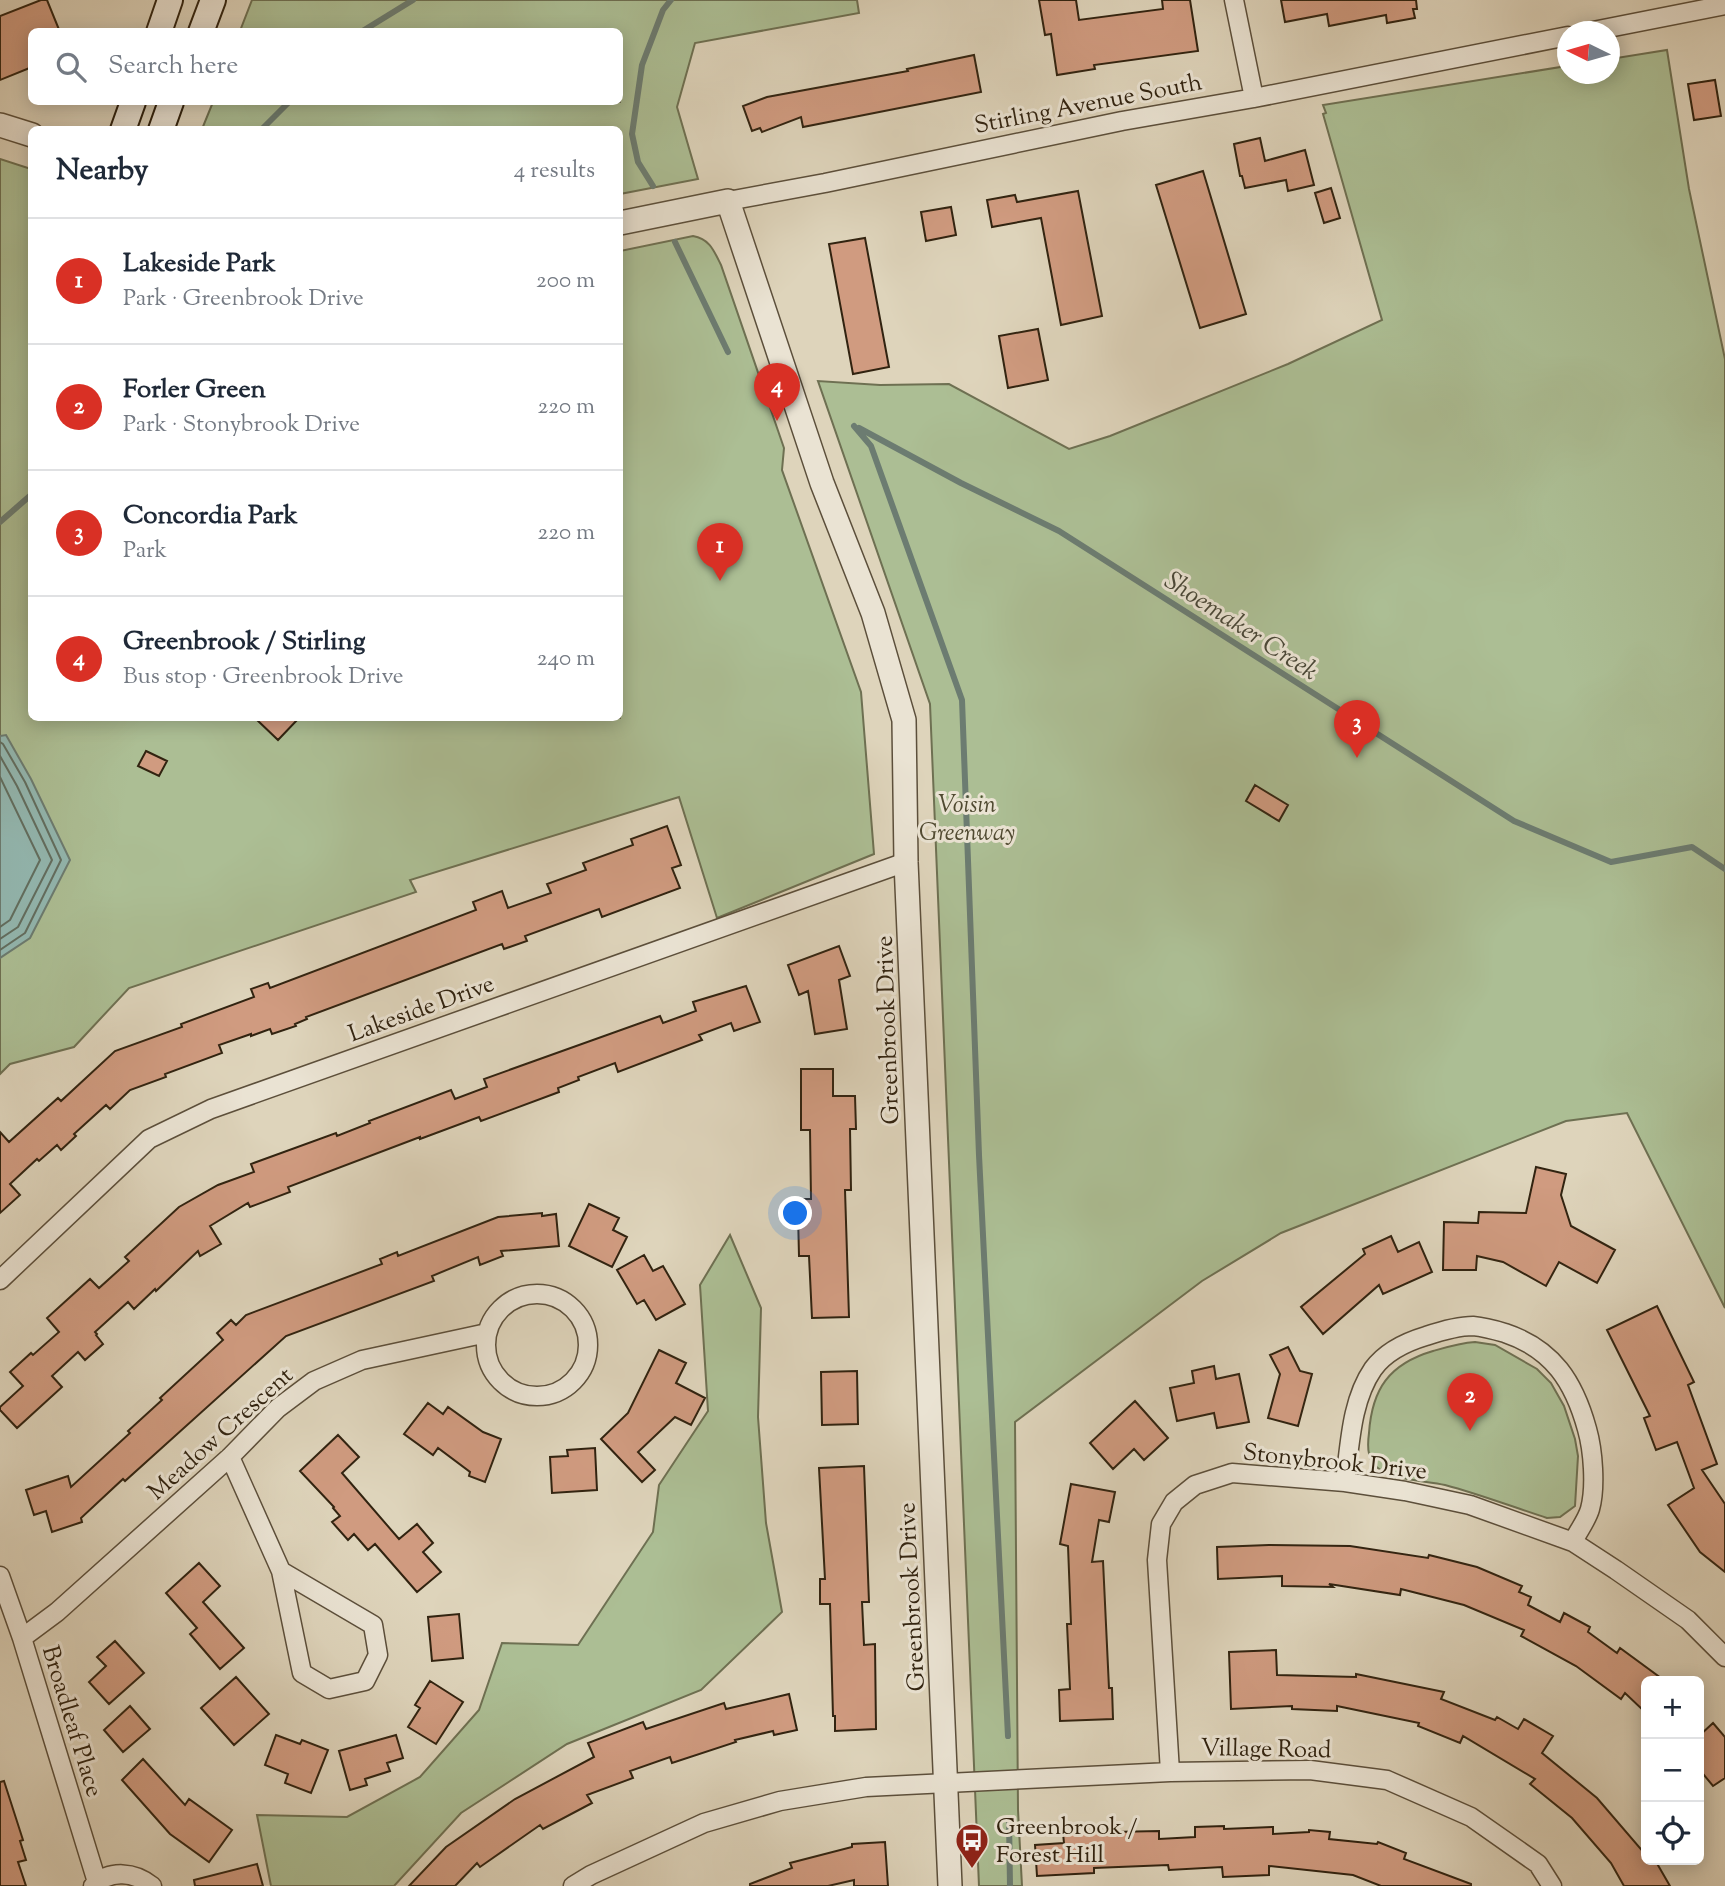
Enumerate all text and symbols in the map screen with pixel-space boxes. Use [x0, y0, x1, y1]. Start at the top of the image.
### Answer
north arrow [1557, 21, 1620, 84]
search box [28, 28, 623, 105]
icon: search [52, 48, 90, 86]
text: Search here [108, 48, 238, 85]
street label: Stirling Avenue South [972, 66, 1205, 144]
text: Nearby [56, 150, 148, 193]
text: 4 results [514, 155, 595, 188]
text: Lakeside Park [123, 246, 276, 283]
text: 1 [75, 265, 83, 298]
text: 200 m [536, 265, 595, 298]
text: Park · Greenbrook Drive [123, 283, 364, 316]
pin: 4 [754, 363, 800, 421]
text: Forler Green [123, 372, 266, 409]
text: 2 [74, 391, 84, 424]
text: 220 m [537, 391, 595, 424]
text: Park · Stonybrook Drive [123, 409, 360, 442]
text: Concordia Park [123, 498, 298, 535]
text: 3 [74, 517, 84, 550]
text: 220 m [537, 517, 595, 550]
pin: 1 [697, 523, 743, 581]
text: Park [123, 535, 167, 568]
water label: Shoemaker Creek [1156, 563, 1325, 691]
text: Greenbrook / Stirling [123, 624, 365, 661]
text: 4 [73, 643, 85, 676]
text: 240 m [537, 643, 595, 676]
text: Bus stop · Greenbrook Drive [123, 661, 404, 694]
pin: 3 [1334, 700, 1380, 758]
park label: Voisin Greenway [919, 789, 1015, 851]
street label: Greenbrook Drive [869, 935, 909, 1125]
street label: Lakeside Drive [344, 968, 499, 1052]
your location [778, 1196, 812, 1230]
street label: Meadow Crescent [141, 1360, 302, 1509]
pin: 2 [1447, 1373, 1493, 1431]
street label: Stonybrook Drive [1241, 1436, 1429, 1490]
street label: Greenbrook Drive [891, 1502, 935, 1692]
street label: Broadleaf Place [32, 1642, 110, 1801]
map controls [1641, 1676, 1704, 1865]
button: + [1641, 1676, 1704, 1739]
street label: Village Road [1200, 1732, 1332, 1768]
button: − [1641, 1739, 1704, 1802]
button: locate [1641, 1802, 1704, 1865]
place label: Greenbrook / Forest Hill [996, 1811, 1137, 1873]
bus stop icon: Greenbrook / Forest Hill [953, 1821, 991, 1870]

